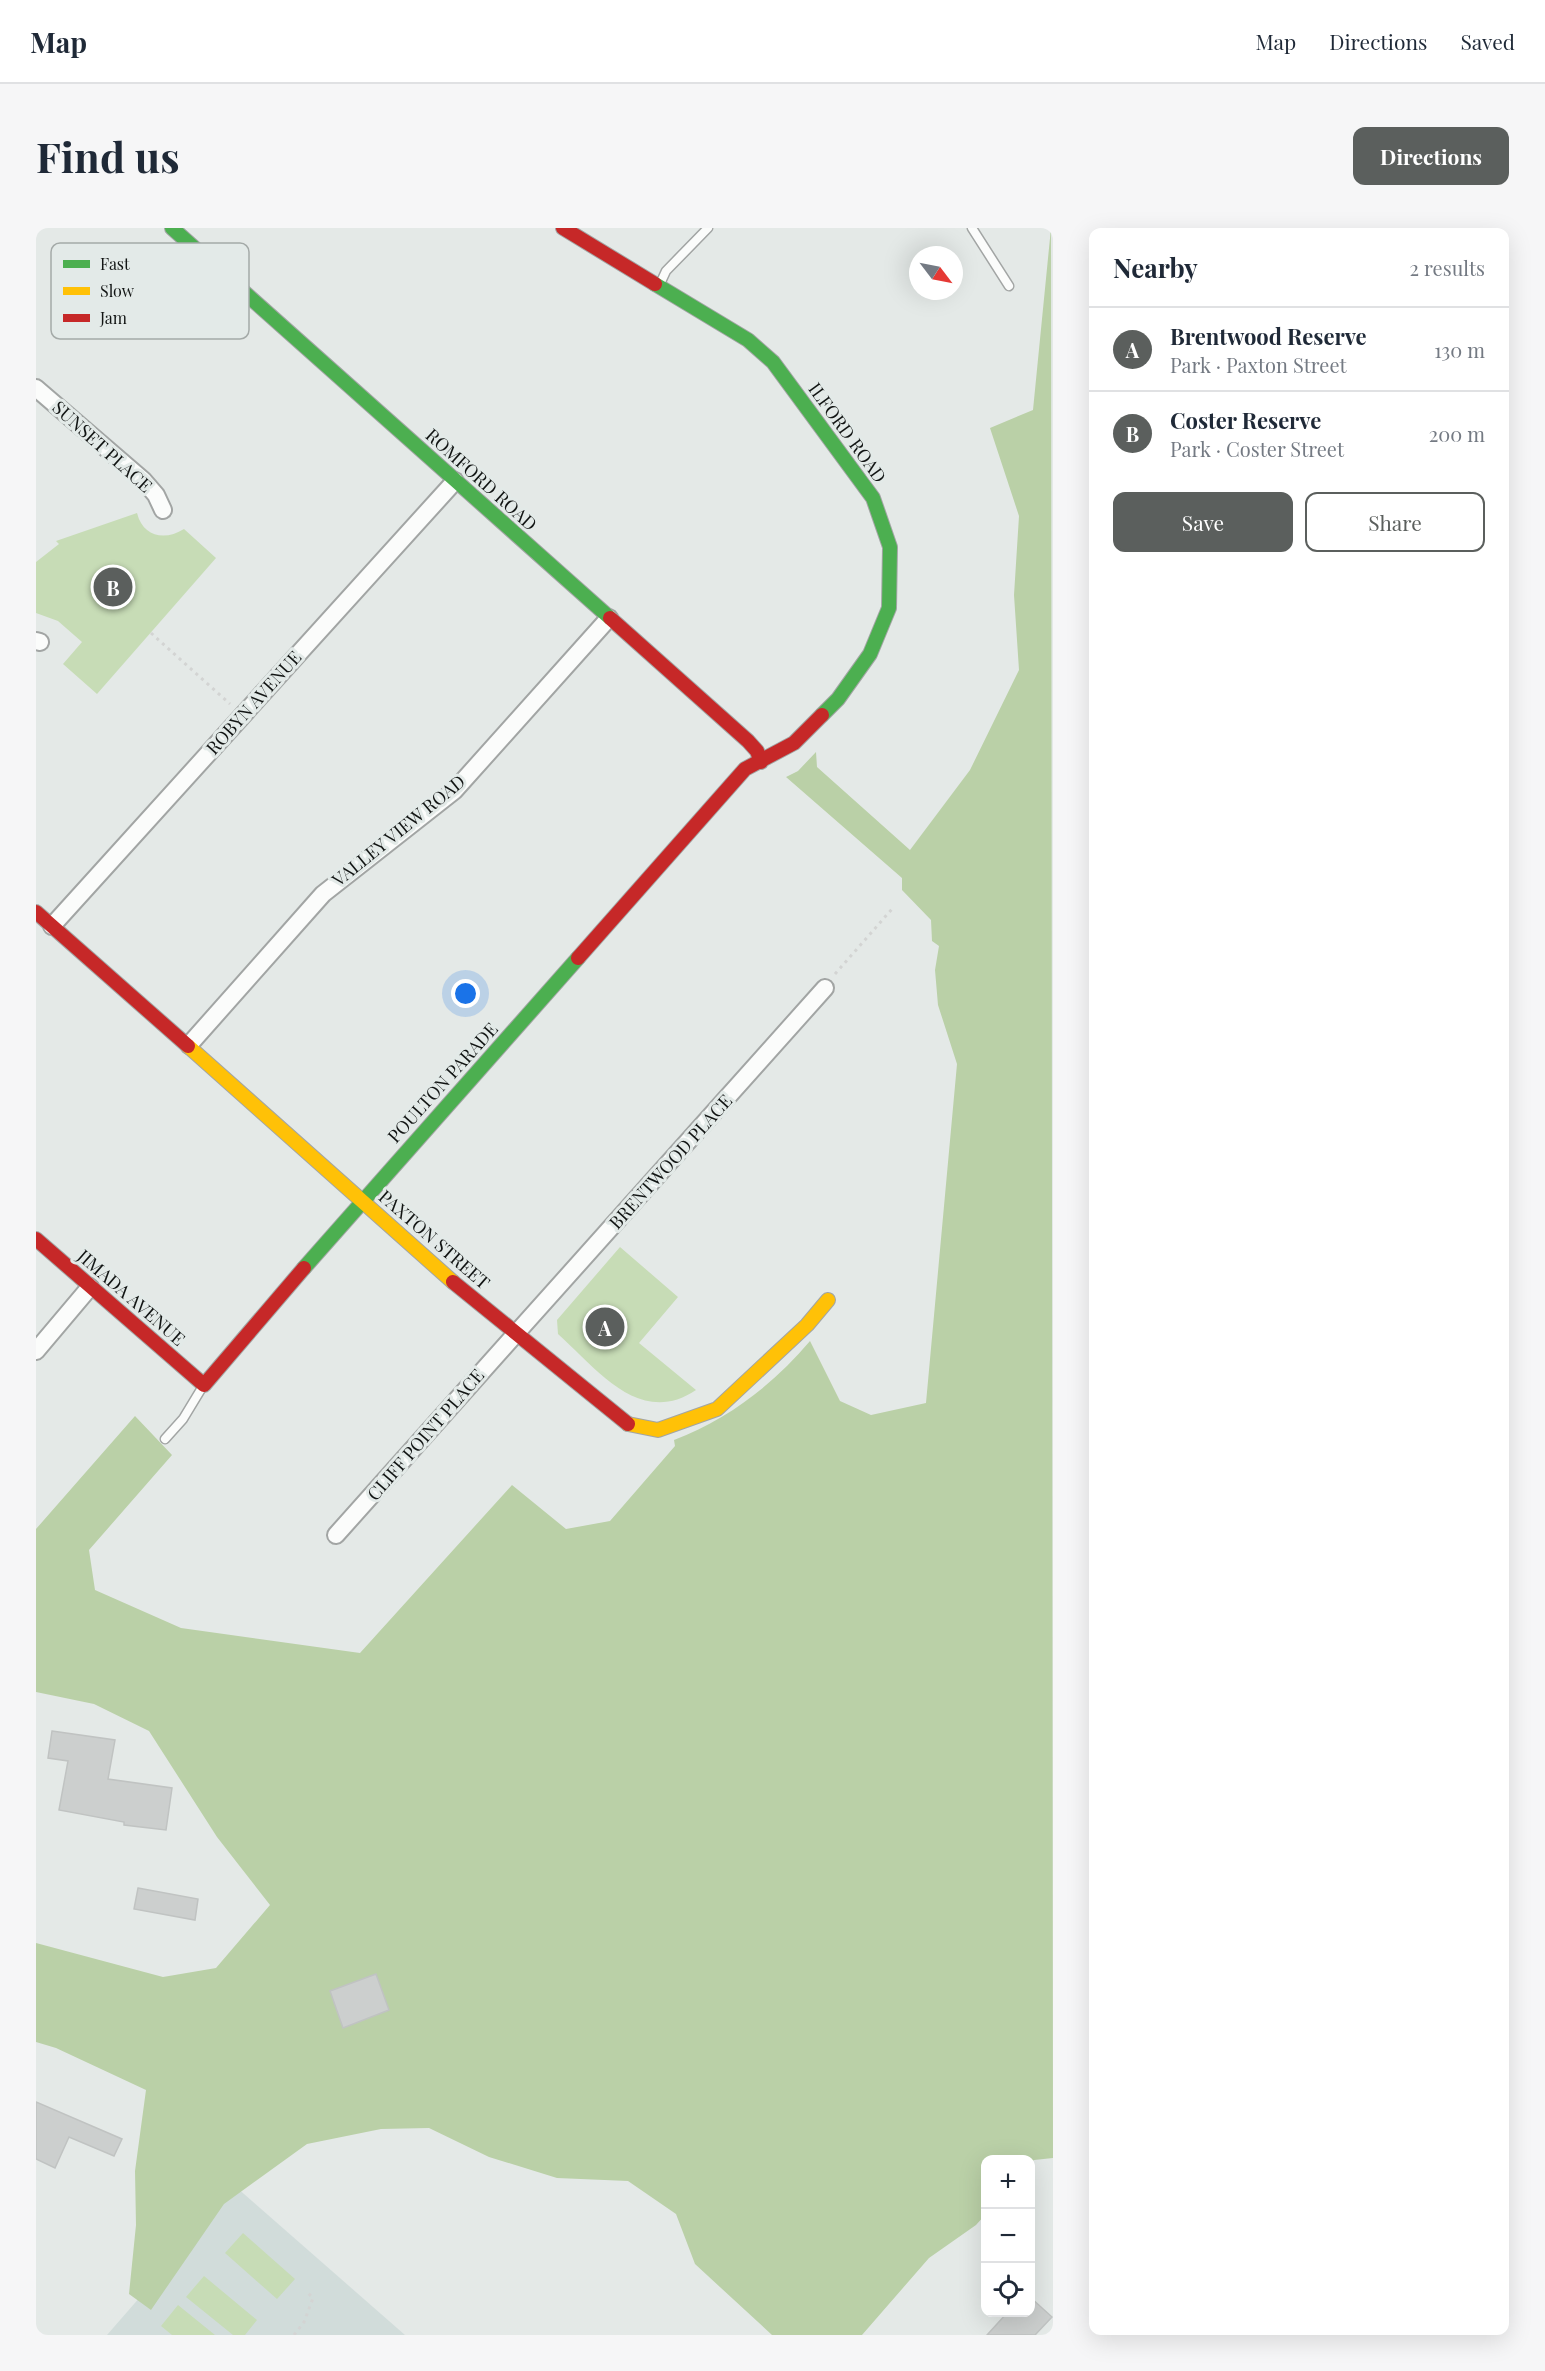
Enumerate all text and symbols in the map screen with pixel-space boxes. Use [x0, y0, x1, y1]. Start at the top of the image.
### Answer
text: Map [30, 23, 87, 60]
text: Map [1255, 27, 1296, 55]
text: Directions [1329, 27, 1427, 55]
text: Saved [1460, 27, 1515, 55]
button: Directions [1353, 127, 1509, 185]
text: Find us [36, 128, 180, 184]
legend [51, 243, 249, 339]
north arrow [909, 246, 963, 300]
text: Nearby [1113, 250, 1198, 285]
text: Fast [100, 253, 130, 274]
text: 2 results [1410, 254, 1485, 281]
text: Slow [100, 280, 135, 301]
text: Jam [99, 307, 127, 328]
text: Brentwood Reserve [1170, 321, 1367, 351]
text: A [1126, 336, 1139, 363]
text: 130 m [1434, 336, 1485, 363]
text: Park · Paxton Street [1170, 351, 1347, 378]
street label: ILFORD ROAD [803, 378, 892, 487]
street label: SUNSET PLACE [48, 395, 158, 497]
text: Coster Reserve [1170, 405, 1321, 435]
text: B [1126, 420, 1139, 447]
text: 200 m [1429, 420, 1485, 447]
street label: ROMFORD ROAD [421, 423, 542, 536]
text: Park · Coster Street [1170, 435, 1344, 462]
button: Save [1113, 492, 1293, 552]
button: Share [1305, 492, 1485, 552]
pin: B [94, 564, 133, 610]
street label: ROBYN AVENUE [200, 645, 306, 759]
street label: VALLEY VIEW ROAD [326, 769, 470, 892]
your location [451, 979, 480, 1008]
street label: POULTON PARADE [382, 1017, 503, 1148]
street label: BRENTWOOD PLACE [603, 1089, 737, 1234]
street label: PAXTON STREET [374, 1184, 495, 1294]
street label: JIMADA AVENUE [72, 1243, 191, 1351]
pin: A [586, 1304, 624, 1350]
street label: CLIFF POINT PLACE [361, 1363, 489, 1505]
map controls [981, 2155, 1035, 2317]
button: + [981, 2155, 1035, 2209]
button: − [981, 2209, 1035, 2263]
button: locate [981, 2263, 1035, 2317]

